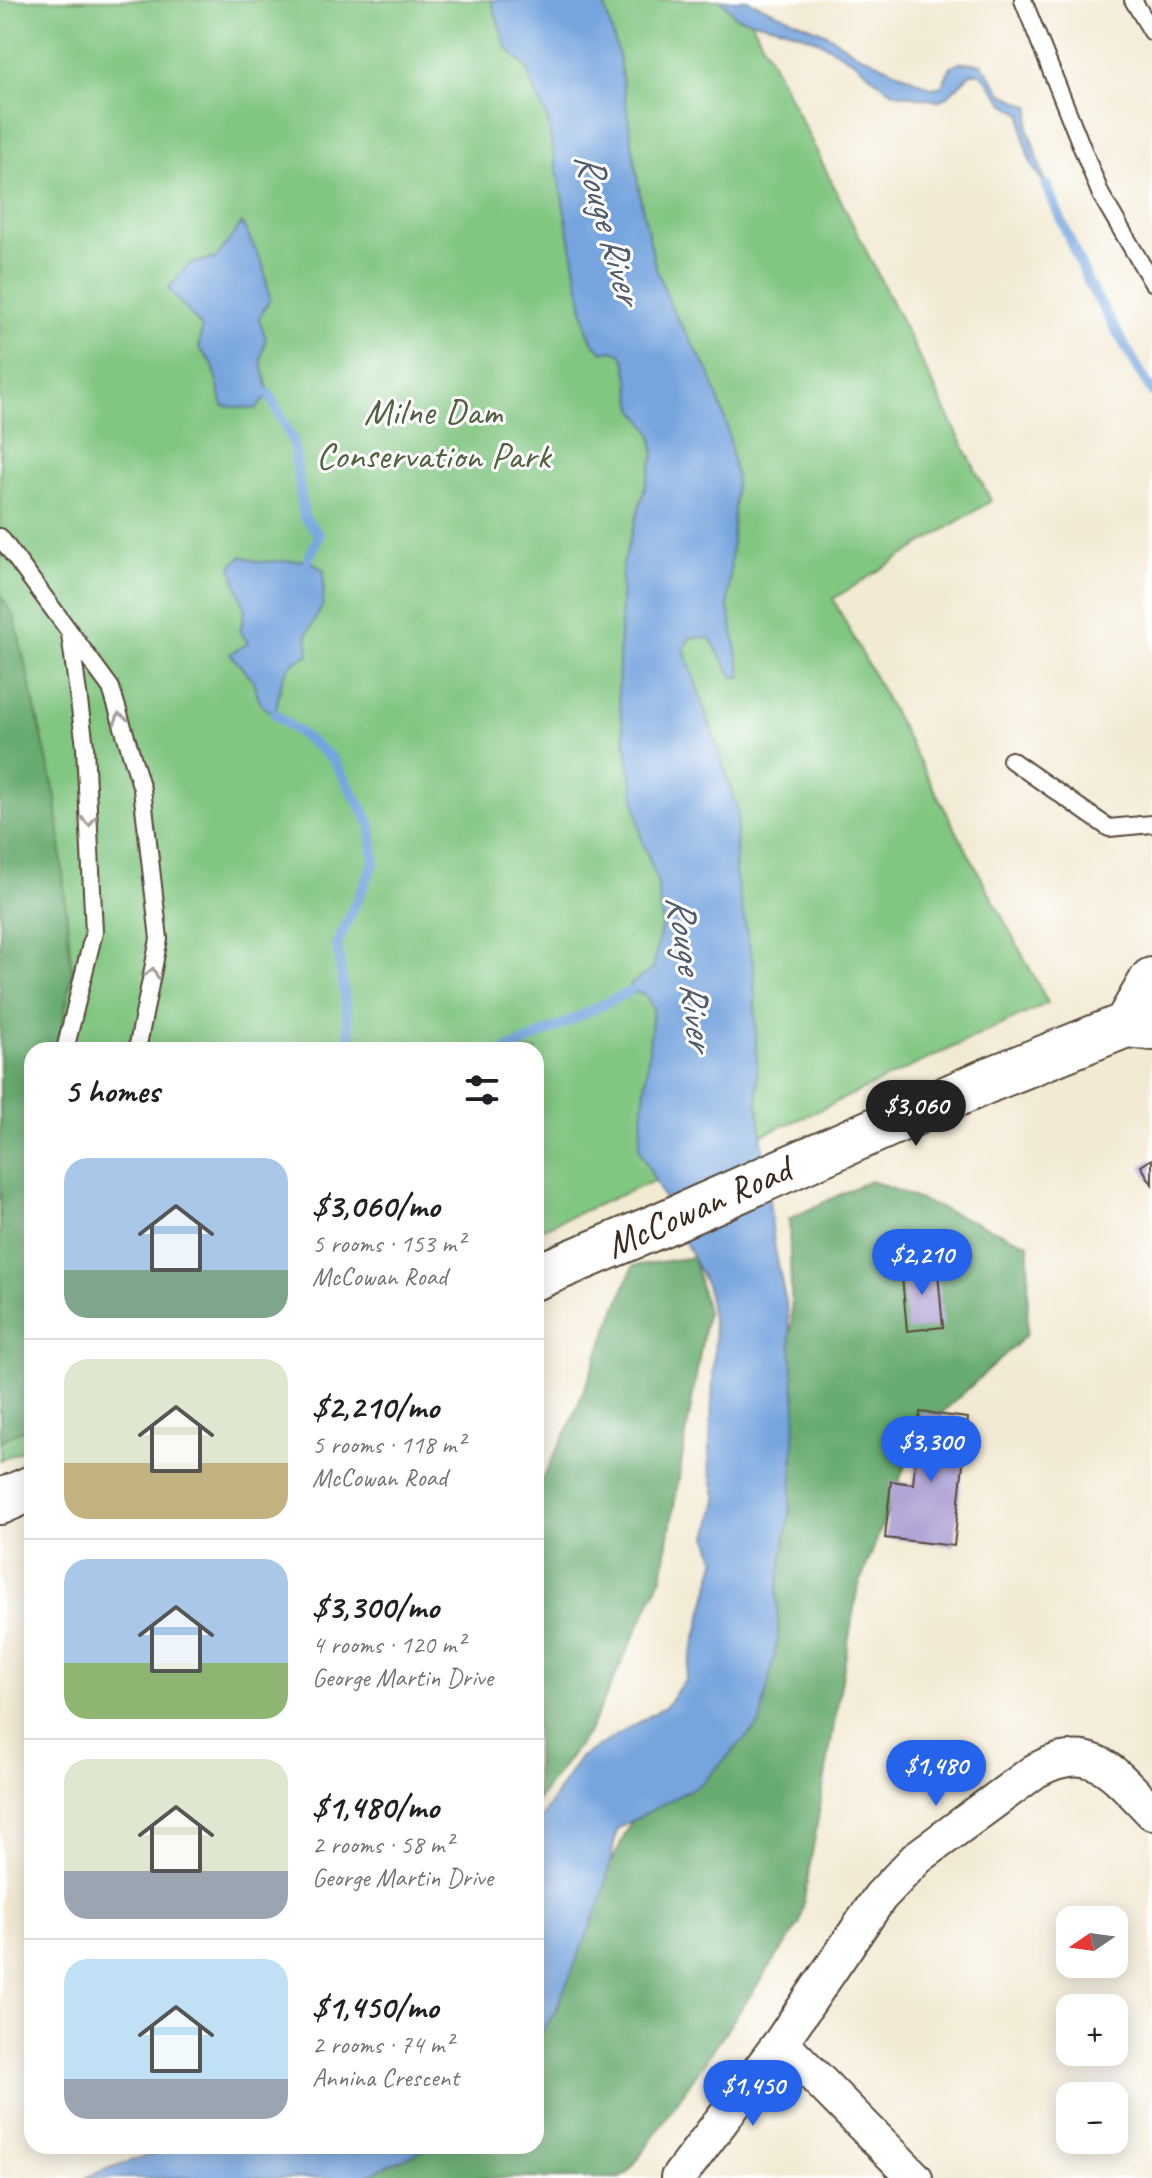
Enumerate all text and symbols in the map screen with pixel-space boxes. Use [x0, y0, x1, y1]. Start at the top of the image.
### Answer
water label: Rouge River [564, 146, 656, 315]
park label: Milne Dam Conservation Park [316, 388, 552, 479]
one-way arrow [113, 712, 129, 726]
one-way arrow [80, 815, 97, 828]
water label: Rouge River [655, 892, 727, 1059]
one-way arrow [143, 967, 160, 980]
icon: filters [460, 1068, 504, 1112]
text: 5 homes [64, 1069, 159, 1112]
pin: $3,060 [851, 1080, 981, 1148]
text: $3,060 [884, 1089, 948, 1122]
street label: McCowan Road [598, 1143, 803, 1269]
text: $3,060/mo [312, 1184, 440, 1227]
icon: home [128, 1190, 224, 1286]
text: 5 rooms · 153 m² [312, 1227, 464, 1260]
pin: $2,210 [857, 1229, 987, 1297]
text: $2,210 [890, 1238, 954, 1271]
text: McCowan Road [312, 1260, 447, 1293]
text: $2,210/mo [312, 1385, 439, 1428]
icon: home [128, 1391, 224, 1487]
pin: $3,300 [866, 1416, 996, 1484]
text: $3,300 [899, 1425, 963, 1458]
text: 5 rooms · 118 m² [312, 1428, 464, 1461]
text: McCowan Road [312, 1461, 447, 1494]
text: $3,300/mo [312, 1585, 439, 1628]
icon: home [128, 1591, 224, 1687]
text: 4 rooms · 120 m² [312, 1628, 464, 1661]
text: George Martin Drive [312, 1661, 493, 1694]
pin: $1,480 [871, 1740, 1001, 1808]
text: $1,480 [904, 1749, 968, 1782]
text: $1,480/mo [312, 1785, 439, 1828]
icon: home [128, 1791, 224, 1887]
text: 2 rooms · 58 m² [312, 1828, 453, 1861]
text: George Martin Drive [312, 1861, 493, 1894]
north arrow [1056, 1906, 1128, 1978]
map controls [1056, 1906, 1128, 2154]
text: $1,450/mo [312, 1985, 438, 2028]
icon: home [128, 1991, 224, 2087]
button: + [1056, 1994, 1128, 2066]
text: 2 rooms · 74 m² [312, 2028, 453, 2061]
pin: $1,450 [688, 2060, 818, 2128]
text: Annina Crescent [312, 2061, 459, 2094]
text: $1,450 [721, 2069, 785, 2102]
button: − [1056, 2082, 1128, 2154]

